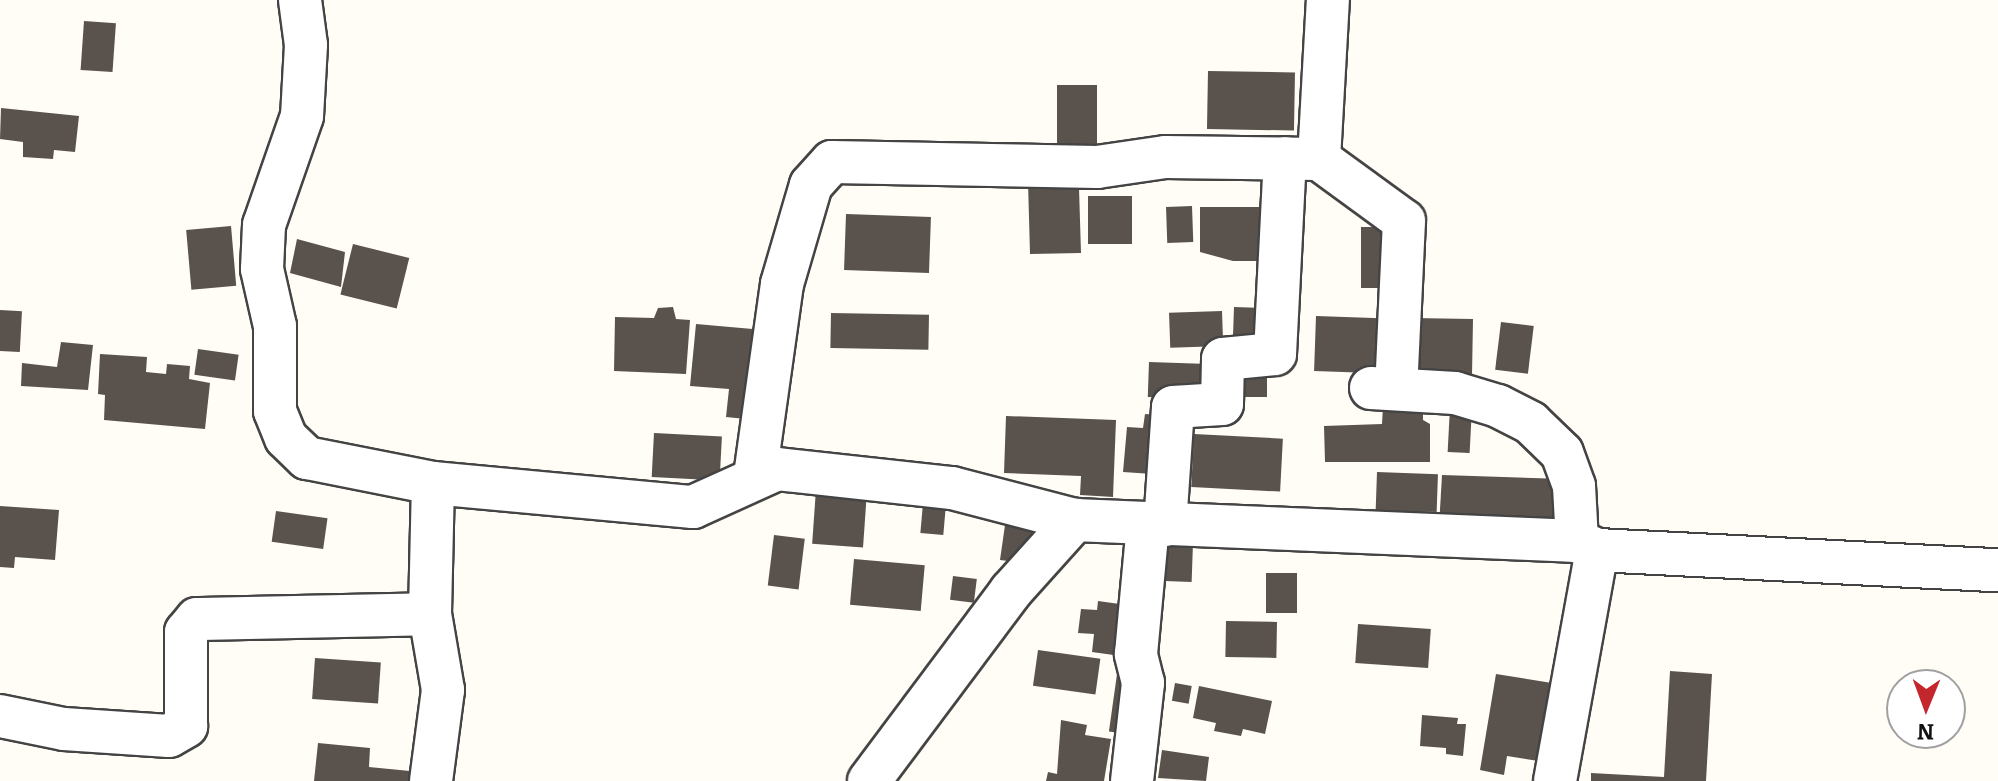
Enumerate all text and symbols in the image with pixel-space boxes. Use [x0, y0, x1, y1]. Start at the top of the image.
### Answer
north arrow [1886, 669, 1966, 749]
text: N [1917, 718, 1934, 745]

